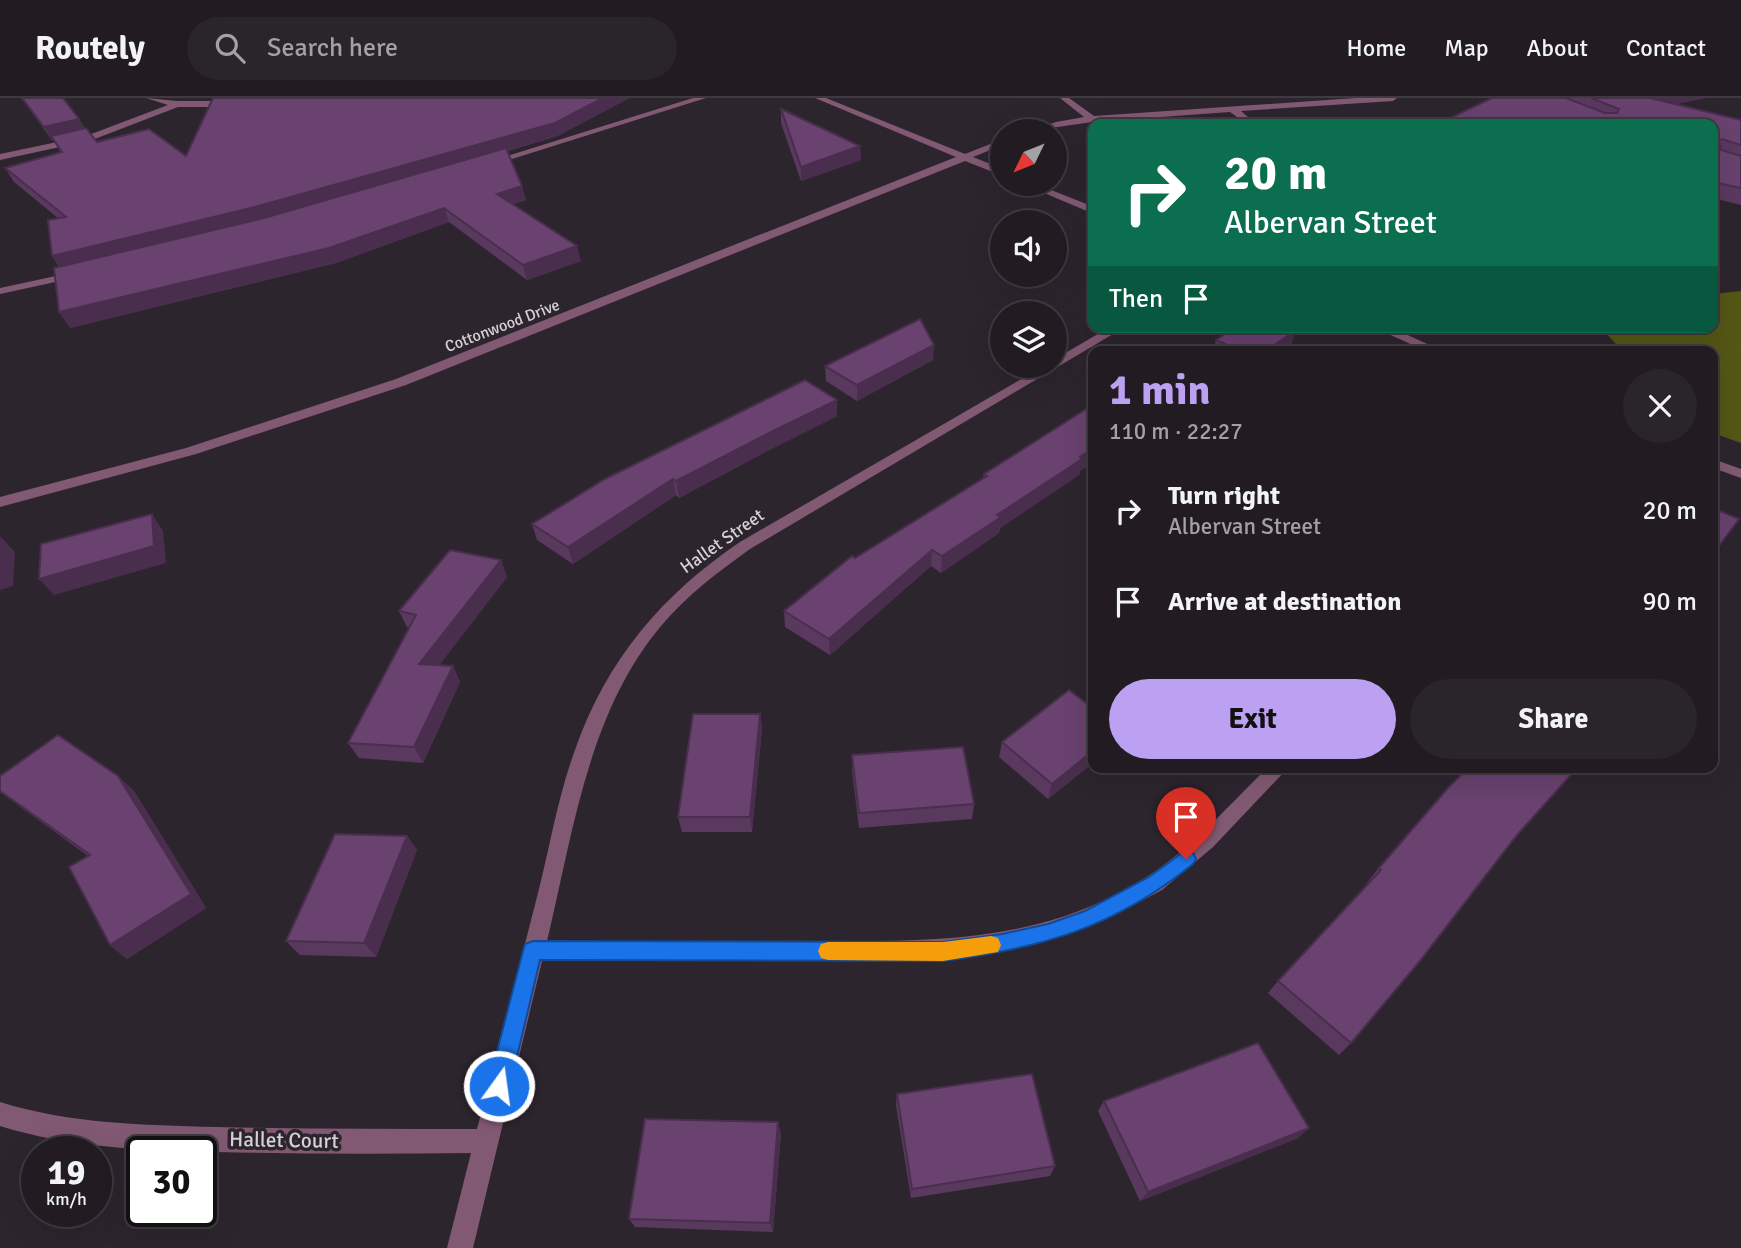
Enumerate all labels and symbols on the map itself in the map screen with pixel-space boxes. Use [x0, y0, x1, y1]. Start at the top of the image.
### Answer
north arrow [990, 119, 1068, 196]
street label: Cottonwood Drive [442, 295, 563, 357]
street label: Hallet Street [676, 504, 768, 578]
pin [1156, 787, 1216, 859]
position arrow [462, 1049, 536, 1123]
street label: Hallet Court [229, 1126, 339, 1154]
speed limit sign: 30 [126, 1136, 217, 1227]

